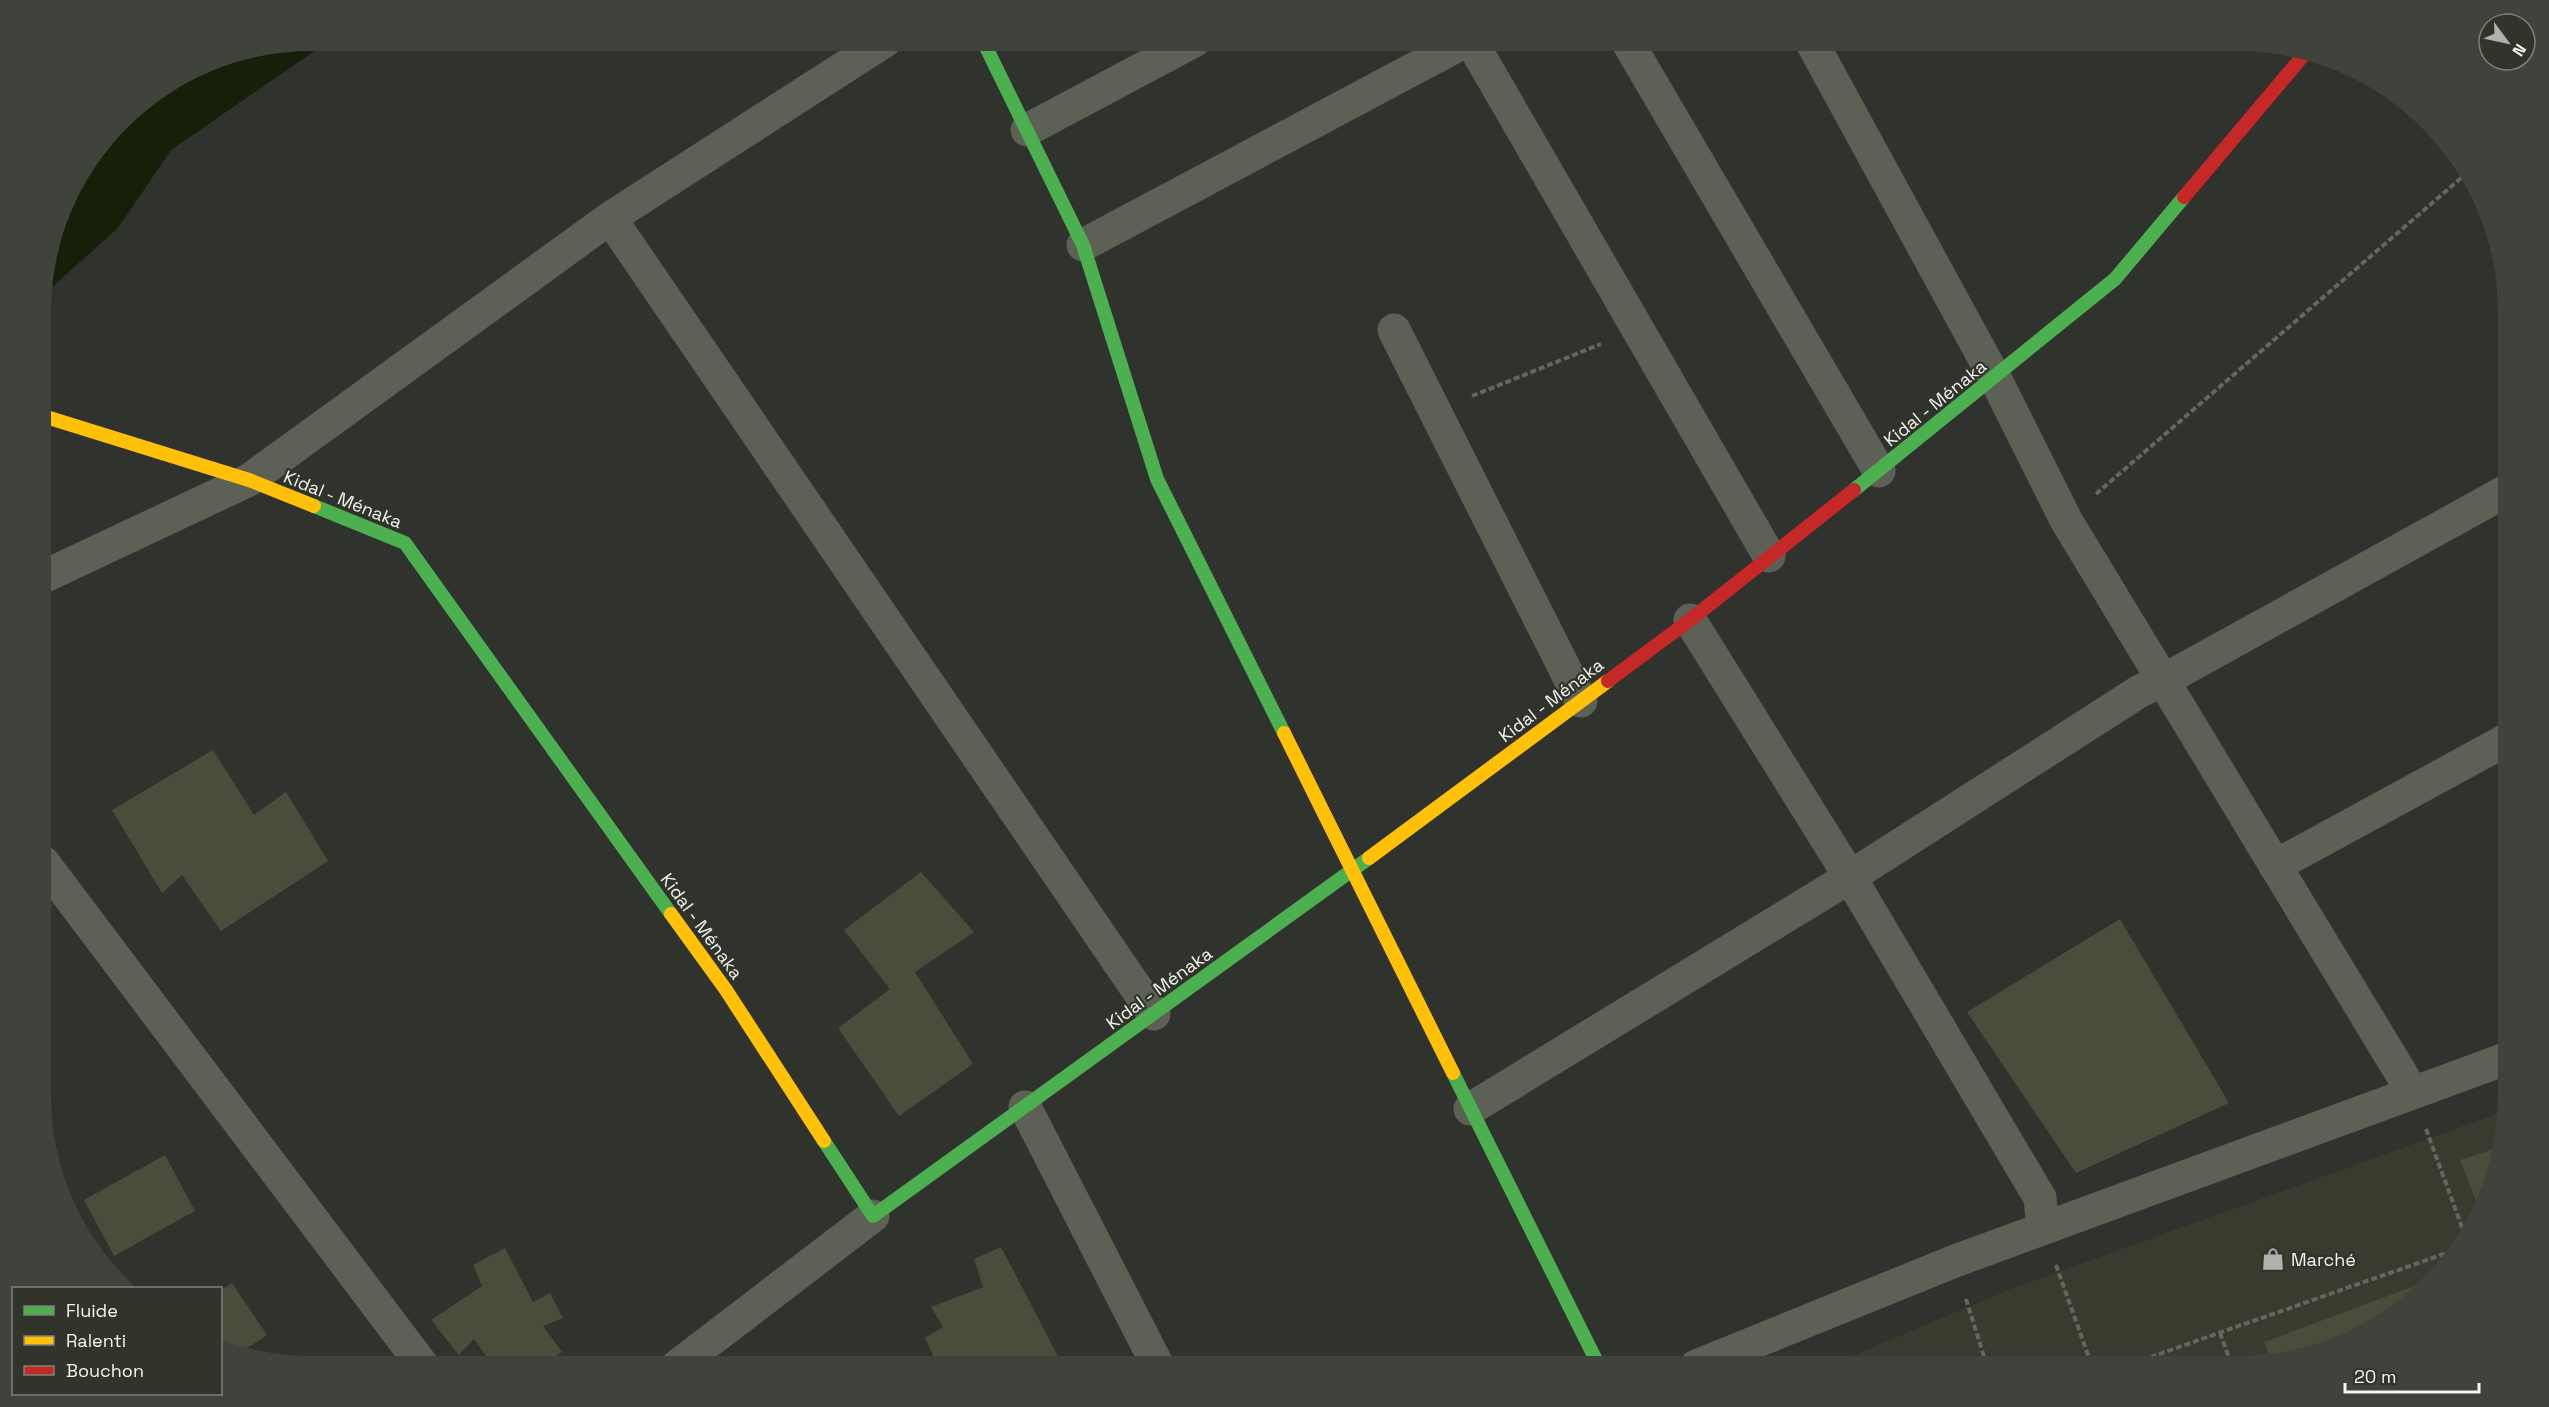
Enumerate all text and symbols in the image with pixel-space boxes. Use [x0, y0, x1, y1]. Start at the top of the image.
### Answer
north arrow [2477, 12, 2537, 72]
text: N [2507, 40, 2531, 60]
street label: Kidal - Ménaka [1879, 355, 1991, 451]
street label: Kidal - Ménaka [280, 465, 406, 533]
street label: Kidal - Ménaka [1494, 653, 1608, 747]
street label: Kidal - Ménaka [656, 868, 748, 984]
street label: Kidal - Ménaka [1101, 942, 1217, 1034]
shop icon: Marché [2260, 1246, 2286, 1272]
place label: Marché [2291, 1248, 2356, 1271]
legend [12, 1287, 222, 1395]
text: Fluide [66, 1299, 118, 1322]
text: Ralenti [66, 1329, 126, 1352]
scale bar [2345, 1356, 2478, 1394]
text: Bouchon [66, 1359, 144, 1382]
text: 20 m [2354, 1365, 2397, 1388]

